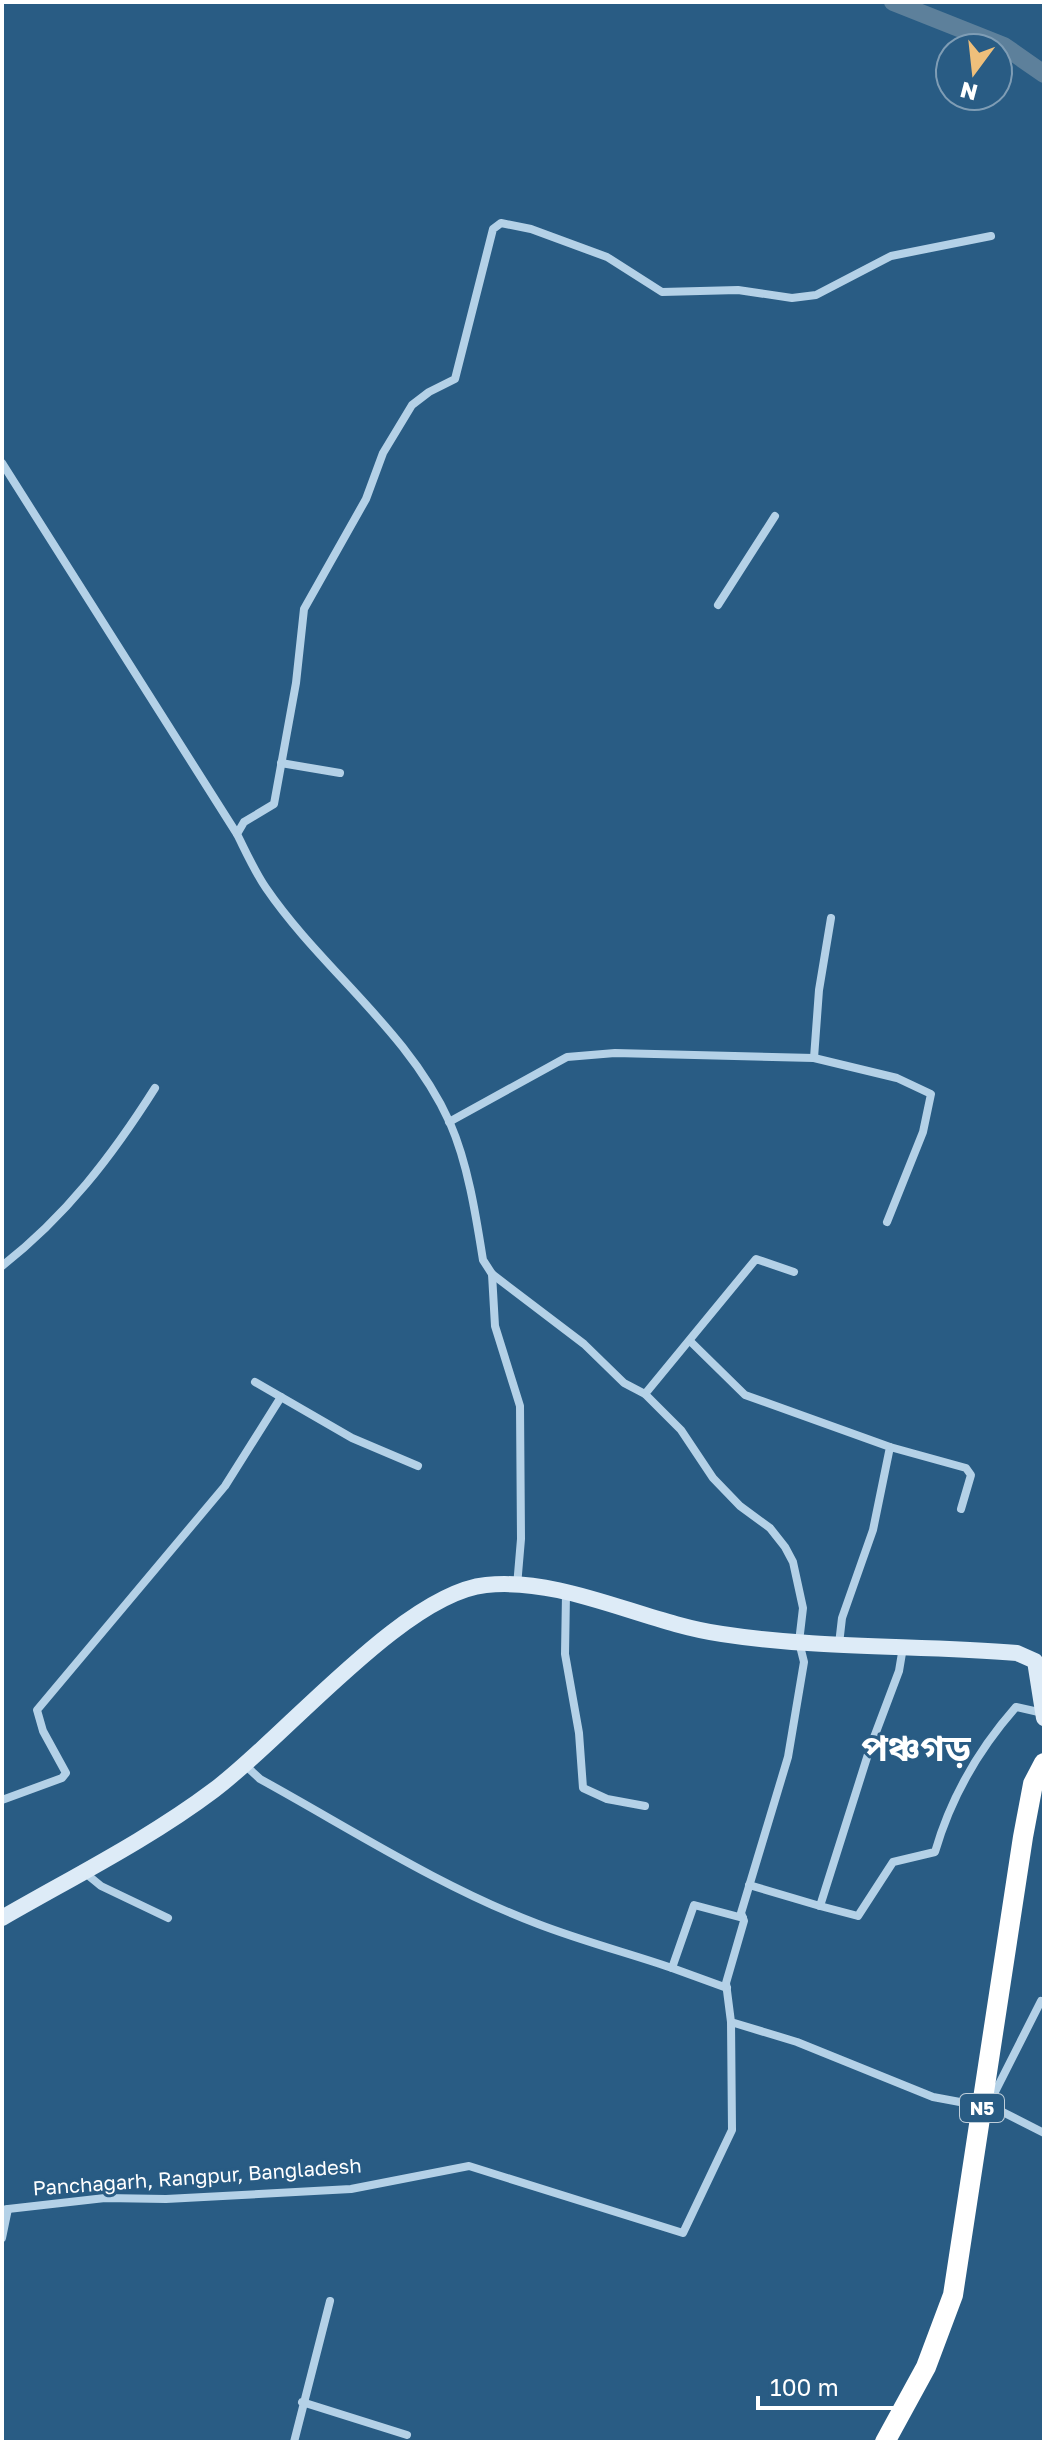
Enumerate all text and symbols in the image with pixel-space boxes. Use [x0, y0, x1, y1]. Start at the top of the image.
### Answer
north arrow [934, 32, 1014, 112]
text: N [957, 77, 980, 107]
district label: পঞ্চগড় [861, 1726, 972, 1769]
road number: N5 [960, 2094, 1004, 2122]
street label: Panchagarh, Rangpur, Bangladesh [32, 2153, 362, 2199]
scale bar [758, 2360, 902, 2410]
text: 100 m [770, 2372, 839, 2401]

